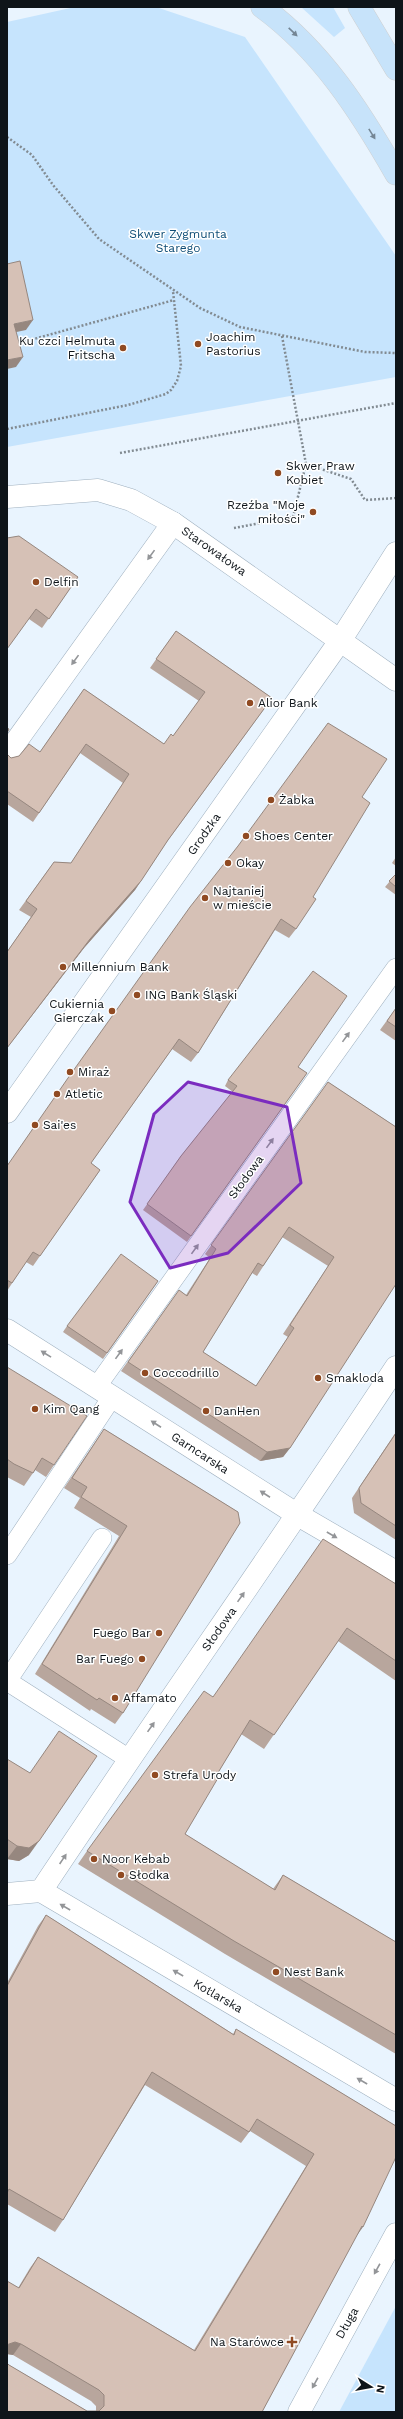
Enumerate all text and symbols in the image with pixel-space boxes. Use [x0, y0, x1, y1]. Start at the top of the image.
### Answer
one-way arrow [288, 27, 298, 37]
one-way arrow [368, 128, 375, 140]
park label: Skwer Zygmunta Starego [129, 227, 227, 255]
place label: Joachim Pastorius [206, 330, 260, 358]
place label: Ku czci Helmuta Fritscha [19, 334, 115, 362]
marker: Joachim Pastorius [193, 339, 203, 349]
marker: Ku czci Helmuta Fritscha [118, 343, 128, 353]
place label: Skwer Praw Kobiet [286, 459, 355, 487]
marker: Skwer Praw Kobiet [273, 468, 283, 478]
place label: Rzeźba "Moje miłości" [227, 498, 305, 526]
marker: Rzeźba "Moje miłości" [308, 507, 318, 517]
street label: Starowałowa [179, 523, 249, 579]
one-way arrow [147, 549, 155, 560]
place label: Delfin [44, 575, 79, 589]
marker: Delfin [31, 577, 41, 587]
one-way arrow [71, 655, 79, 665]
place label: Alior Bank [258, 696, 318, 710]
marker: Alior Bank [245, 698, 255, 708]
place label: Żabka [279, 793, 315, 807]
marker: Żabka [266, 795, 276, 805]
street label: Grodzka [184, 810, 224, 858]
place label: Shoes Center [254, 829, 333, 843]
marker: Shoes Center [241, 831, 251, 841]
place label: Okay [236, 856, 265, 870]
marker: Okay [223, 858, 233, 868]
place label: Najtaniej w mieście [213, 884, 272, 912]
marker: Najtaniej w mieście [200, 893, 210, 903]
place label: Millennium Bank [71, 960, 169, 974]
marker: Millennium Bank [58, 962, 68, 972]
place label: ING Bank Śląski [145, 988, 237, 1002]
marker: ING Bank Śląski [132, 990, 142, 1000]
place label: Cukiernia Gierczak [49, 997, 104, 1025]
marker: Cukiernia Gierczak [107, 1006, 117, 1016]
one-way arrow [342, 1032, 350, 1043]
place label: Miraż [78, 1065, 109, 1079]
marker: Miraż [65, 1067, 75, 1077]
place label: Atletic [65, 1087, 103, 1101]
marker: Atletic [52, 1089, 62, 1099]
place label: Sai'es [43, 1118, 76, 1132]
marker: Sai'es [30, 1120, 40, 1130]
one-way arrow [266, 1138, 274, 1148]
street label: Słodowa [225, 1152, 267, 1202]
one-way arrow [191, 1243, 199, 1254]
one-way arrow [115, 1349, 123, 1360]
one-way arrow [40, 1351, 52, 1358]
place label: Coccodrillo [153, 1366, 219, 1380]
marker: Coccodrillo [140, 1368, 150, 1378]
place label: Smakloda [326, 1371, 384, 1385]
marker: Smakloda [313, 1373, 323, 1383]
place label: Kim Qang [43, 1402, 100, 1416]
marker: Kim Qang [30, 1404, 40, 1414]
place label: DanHen [214, 1404, 260, 1418]
marker: DanHen [201, 1406, 211, 1416]
one-way arrow [151, 1420, 161, 1428]
street label: Garncarska [169, 1429, 232, 1477]
one-way arrow [260, 1490, 270, 1498]
one-way arrow [326, 1531, 338, 1538]
one-way arrow [237, 1592, 245, 1602]
street label: Słodowa [199, 1604, 239, 1654]
place label: Fuego Bar [93, 1626, 151, 1640]
marker: Fuego Bar [154, 1628, 164, 1638]
place label: Bar Fuego [76, 1652, 134, 1666]
marker: Bar Fuego [137, 1654, 147, 1664]
place label: Affamato [123, 1691, 177, 1705]
marker: Affamato [110, 1693, 120, 1703]
one-way arrow [147, 1722, 155, 1732]
place label: Strefa Urody [163, 1768, 237, 1782]
marker: Strefa Urody [150, 1770, 160, 1780]
place label: Noor Kebab [102, 1852, 170, 1866]
one-way arrow [59, 1853, 67, 1864]
marker: Noor Kebab [89, 1854, 99, 1864]
place label: Słodka [129, 1868, 170, 1882]
marker: Słodka [116, 1870, 126, 1880]
one-way arrow [60, 1904, 71, 1911]
place label: Nest Bank [284, 1965, 344, 1979]
marker: Nest Bank [271, 1967, 281, 1977]
one-way arrow [172, 1969, 184, 1976]
street label: Kotlarska [191, 1976, 245, 2016]
one-way arrow [356, 2077, 368, 2084]
one-way arrow [374, 2263, 381, 2275]
street label: Długa [333, 2305, 361, 2341]
place label: Na Starówce [210, 2335, 284, 2349]
marker: Na Starówce [287, 2337, 297, 2347]
north arrow [351, 2367, 391, 2407]
one-way arrow [312, 2377, 318, 2389]
text: N [373, 2384, 387, 2394]

